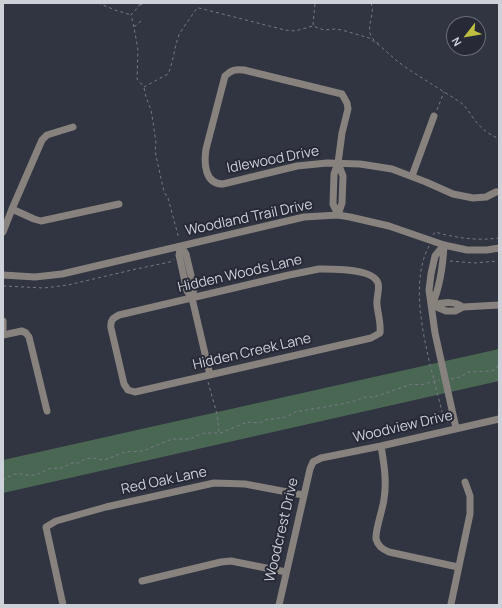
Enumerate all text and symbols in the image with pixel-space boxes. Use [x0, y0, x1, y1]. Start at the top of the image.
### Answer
north arrow [446, 16, 486, 56]
text: N [448, 35, 465, 49]
street label: Idlewood Drive [225, 143, 321, 177]
street label: Woodland Trail Drive [184, 196, 314, 240]
street label: Hidden Woods Lane [176, 252, 304, 296]
street label: Hidden Creek Lane [191, 330, 313, 374]
street label: Woodview Drive [352, 407, 454, 447]
street label: Red Oak Lane [120, 464, 208, 498]
street label: Woodcrest Drive [262, 476, 302, 584]

